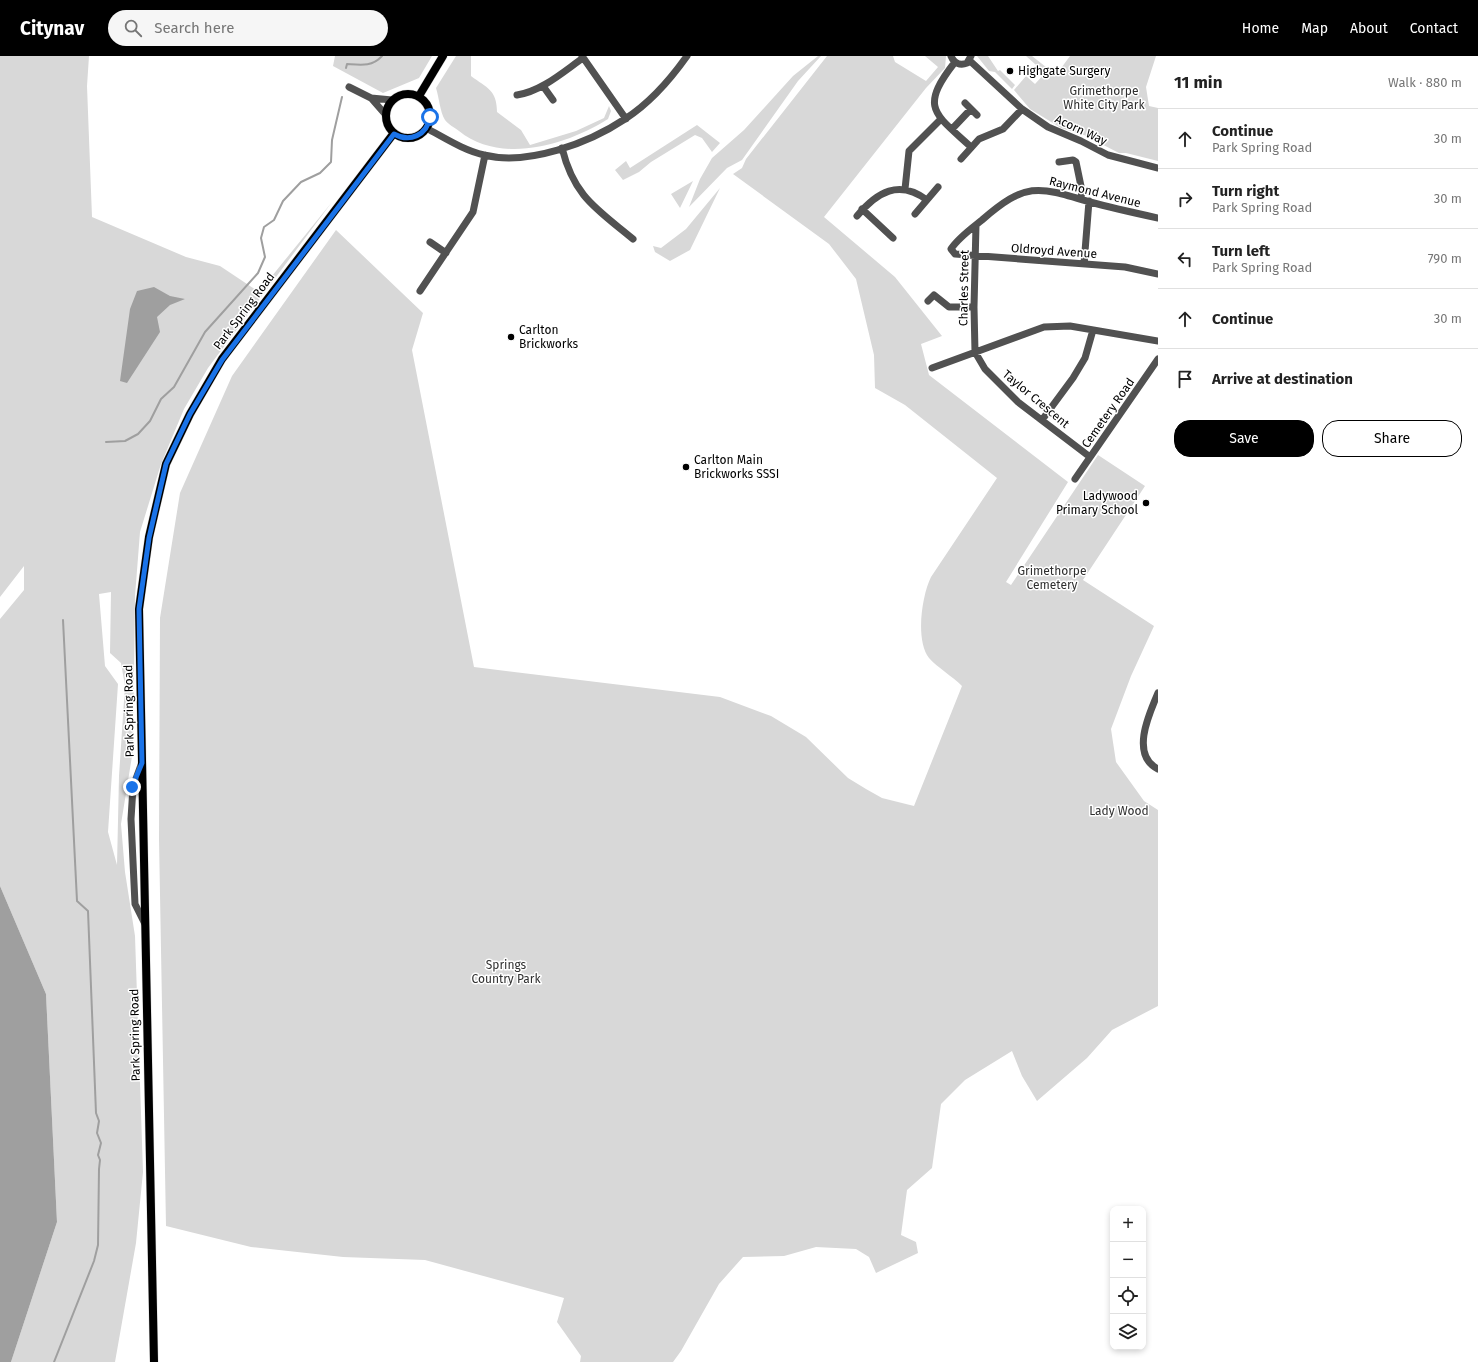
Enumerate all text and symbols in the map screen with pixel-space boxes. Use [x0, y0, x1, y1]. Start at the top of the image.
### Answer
search box [108, 10, 388, 46]
text: Citynav [20, 17, 84, 40]
icon: search [122, 17, 144, 39]
text: Search here [154, 19, 234, 37]
text: Home [1242, 20, 1279, 37]
text: Map [1301, 20, 1328, 37]
text: About [1350, 20, 1388, 37]
text: Contact [1410, 20, 1458, 37]
place label: Highgate Surgery [1018, 64, 1110, 78]
marker: Highgate Surgery [1005, 66, 1015, 76]
text: 11 min [1174, 72, 1222, 93]
text: Walk · 880 m [1388, 75, 1462, 90]
park label: Grimethorpe White City Park [1063, 84, 1145, 112]
route start [421, 108, 439, 126]
street label: Acorn Way [1053, 112, 1109, 148]
text: Continue [1212, 122, 1273, 140]
icon: ahead [1174, 128, 1196, 150]
text: 30 m [1434, 131, 1462, 146]
text: Park Spring Road [1212, 140, 1312, 155]
street label: Raymond Avenue [1048, 174, 1142, 210]
text: Turn right [1212, 182, 1279, 200]
icon: right [1174, 188, 1196, 210]
text: 30 m [1434, 191, 1462, 206]
text: Park Spring Road [1212, 200, 1312, 215]
street label: Oldroyd Avenue [1011, 241, 1097, 261]
text: Turn left [1212, 242, 1270, 260]
icon: left [1174, 248, 1196, 270]
street label: Charles Street [956, 249, 972, 326]
text: 790 m [1428, 251, 1462, 266]
text: Park Spring Road [1212, 260, 1312, 275]
street label: Park Spring Road [211, 270, 277, 352]
icon: ahead [1174, 308, 1196, 330]
text: Continue [1212, 310, 1273, 328]
text: 30 m [1434, 311, 1462, 326]
place label: Carlton Brickworks [519, 323, 579, 351]
marker: Carlton Brickworks [506, 332, 516, 342]
street label: Taylor Crescent [1000, 367, 1073, 431]
icon: arrive [1174, 368, 1196, 390]
text: Arrive at destination [1212, 370, 1353, 388]
street label: Cemetery Road [1079, 375, 1137, 451]
button: Save [1174, 420, 1314, 457]
button: Share [1322, 420, 1462, 457]
place label: Carlton Main Brickworks SSSI [694, 453, 779, 481]
marker: Carlton Main Brickworks SSSI [681, 462, 691, 472]
place label: Ladywood Primary School [1056, 489, 1138, 517]
marker: Ladywood Primary School [1141, 498, 1151, 508]
park label: Grimethorpe Cemetery [1017, 564, 1087, 592]
street label: Park Spring Road [121, 665, 137, 757]
route end [123, 778, 141, 796]
park label: Lady Wood [1089, 804, 1149, 818]
park label: Springs Country Park [471, 958, 541, 986]
street label: Park Spring Road [127, 989, 143, 1081]
map controls [1110, 1206, 1146, 1350]
button: + [1110, 1206, 1146, 1242]
button: − [1110, 1242, 1146, 1278]
button: locate [1110, 1278, 1146, 1314]
button: layers [1110, 1314, 1146, 1350]

